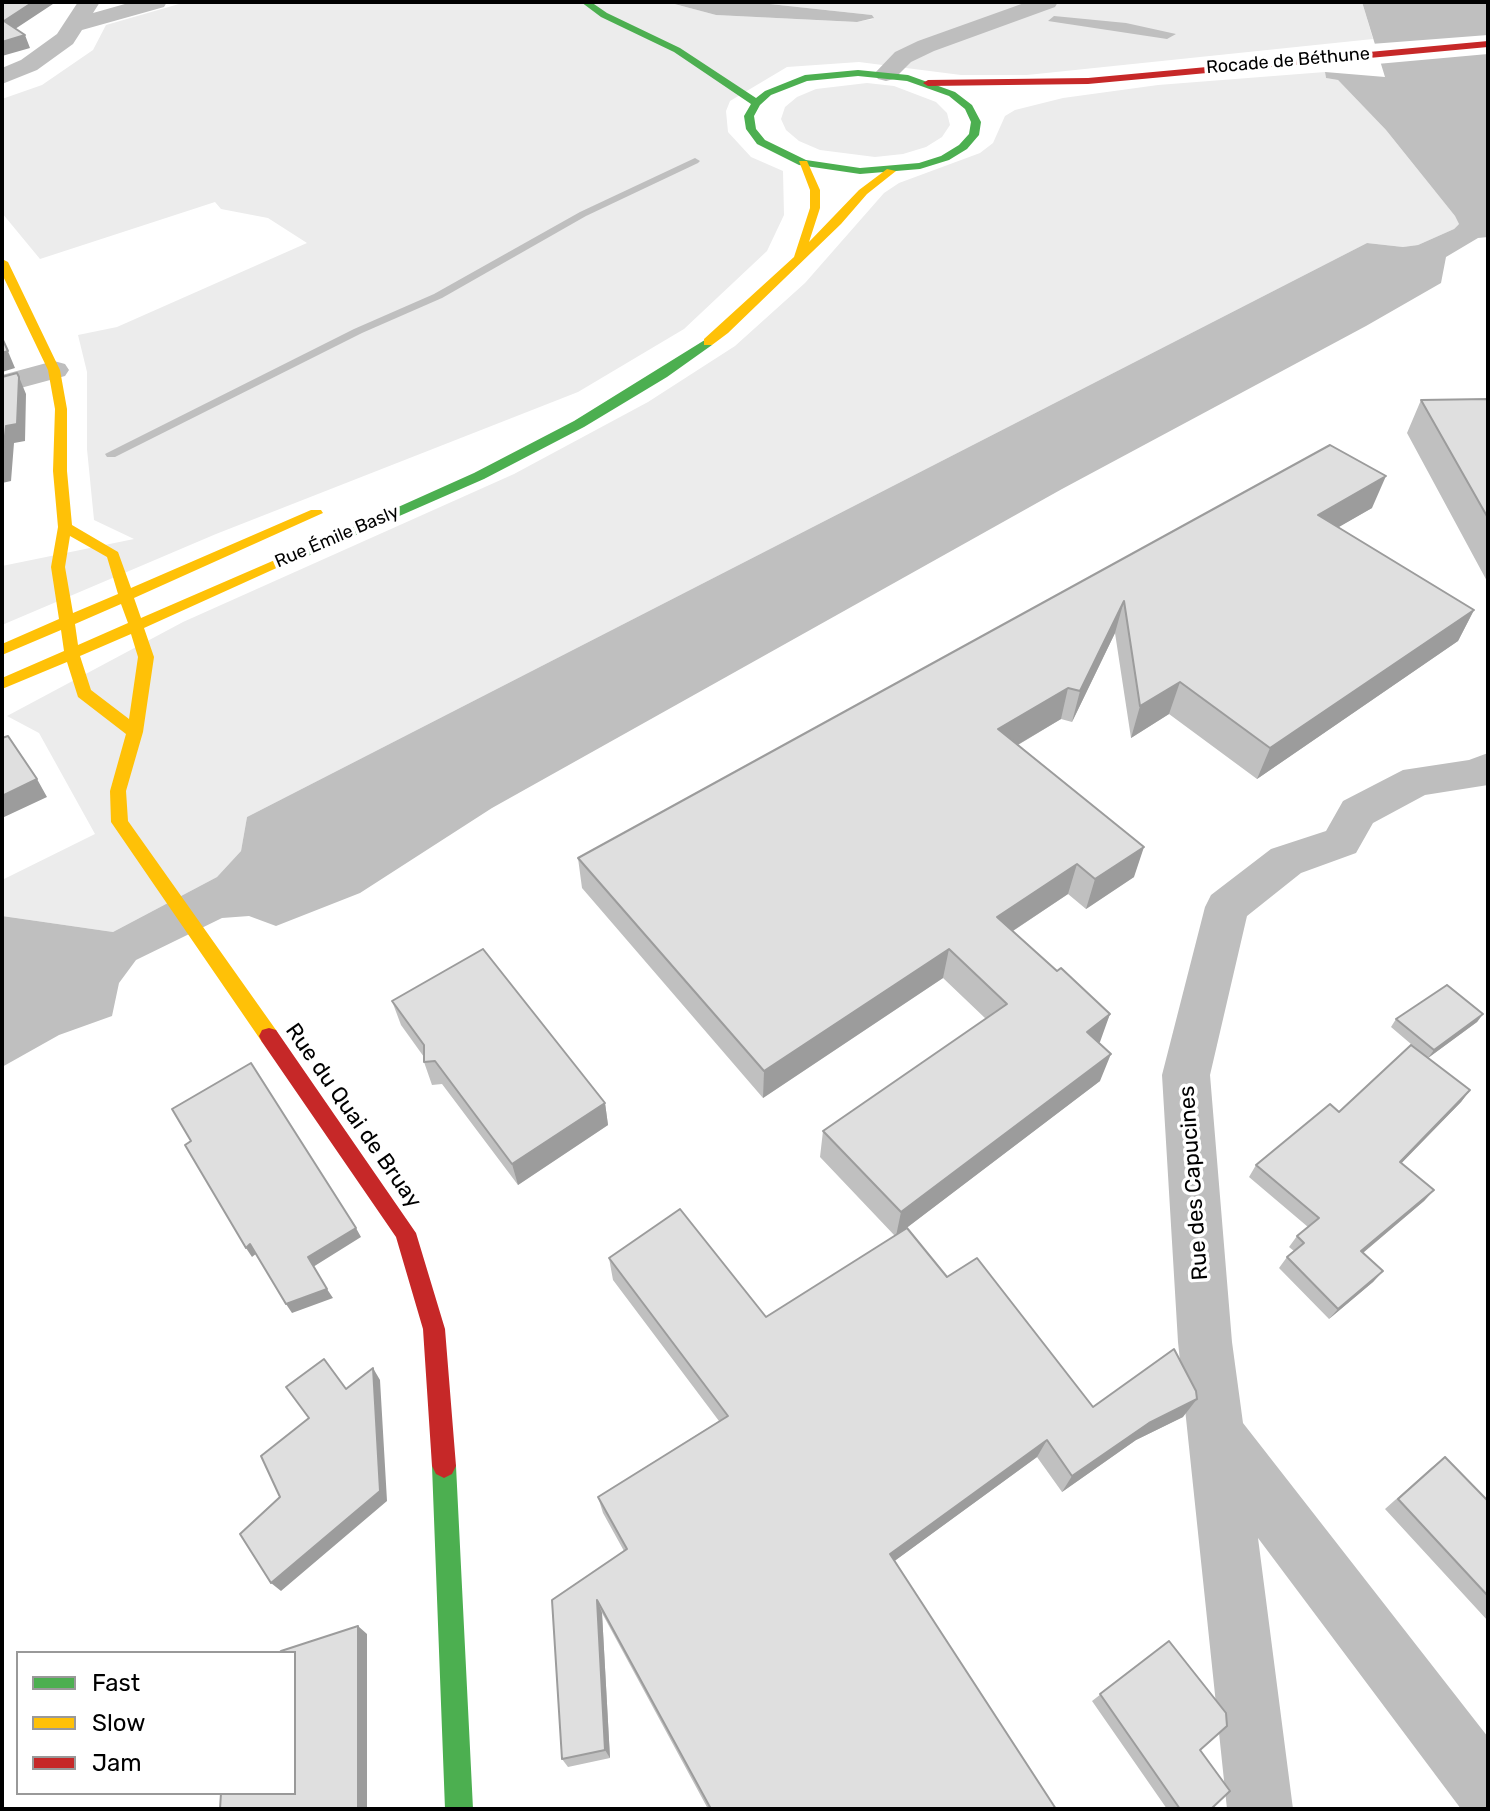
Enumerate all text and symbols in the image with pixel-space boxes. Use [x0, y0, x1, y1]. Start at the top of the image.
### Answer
street label: Rocade de Béthune [1205, 43, 1371, 79]
street label: Rue Émile Basly [272, 501, 402, 573]
street label: Rue du Quai de Bruay [279, 1019, 427, 1213]
street label: Rue des Capucines [1174, 1085, 1214, 1281]
legend [16, 1651, 296, 1795]
text: Fast [92, 1669, 140, 1697]
text: Slow [92, 1709, 145, 1737]
text: Jam [92, 1749, 142, 1777]

